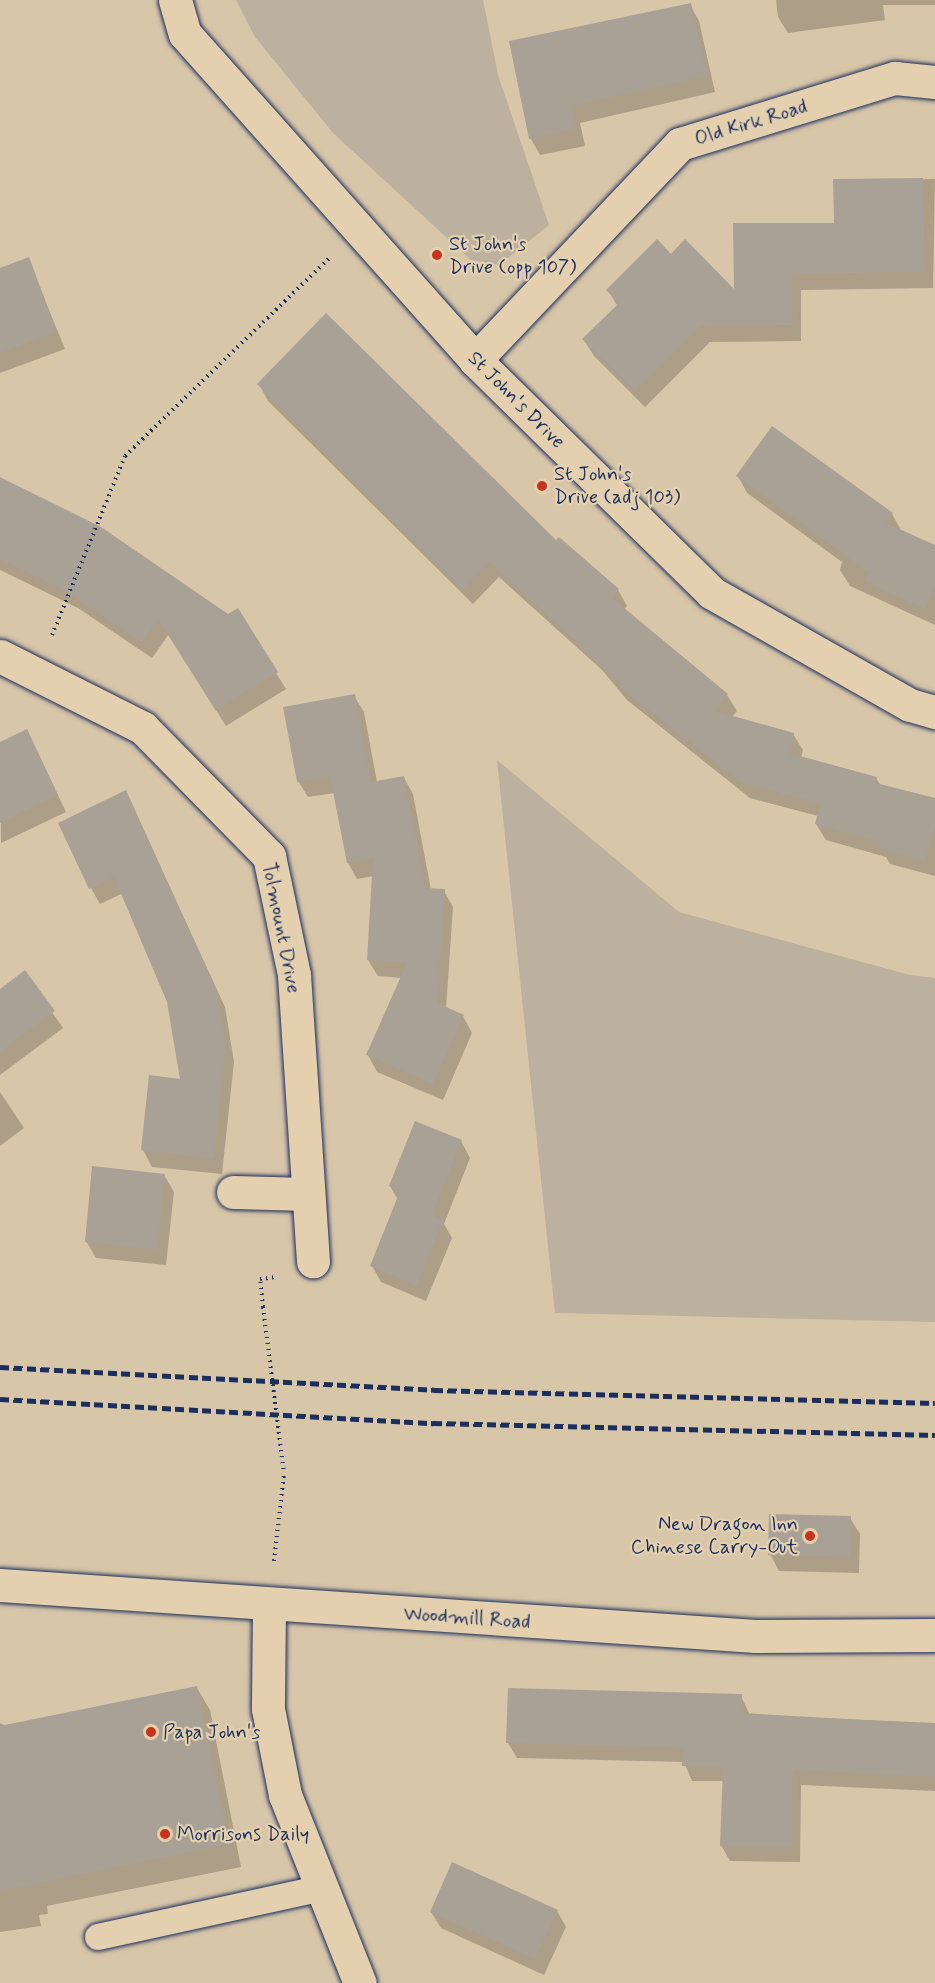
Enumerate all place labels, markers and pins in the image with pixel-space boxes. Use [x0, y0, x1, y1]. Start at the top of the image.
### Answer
place label: St John's Drive (opp 107) [449, 232, 576, 279]
marker: St John's Drive (opp 107) [430, 248, 444, 262]
place label: St John's Drive (adj 103) [554, 462, 680, 509]
marker: St John's Drive (adj 103) [535, 479, 549, 493]
place label: New Dragon Inn Chinese Carry-Out [629, 1512, 798, 1559]
marker: New Dragon Inn Chinese Carry-Out [803, 1529, 817, 1543]
place label: Papa John's [163, 1720, 266, 1744]
marker: Papa John's [144, 1725, 158, 1739]
place label: Morrisons Daily [177, 1822, 309, 1846]
marker: Morrisons Daily [158, 1827, 172, 1841]

